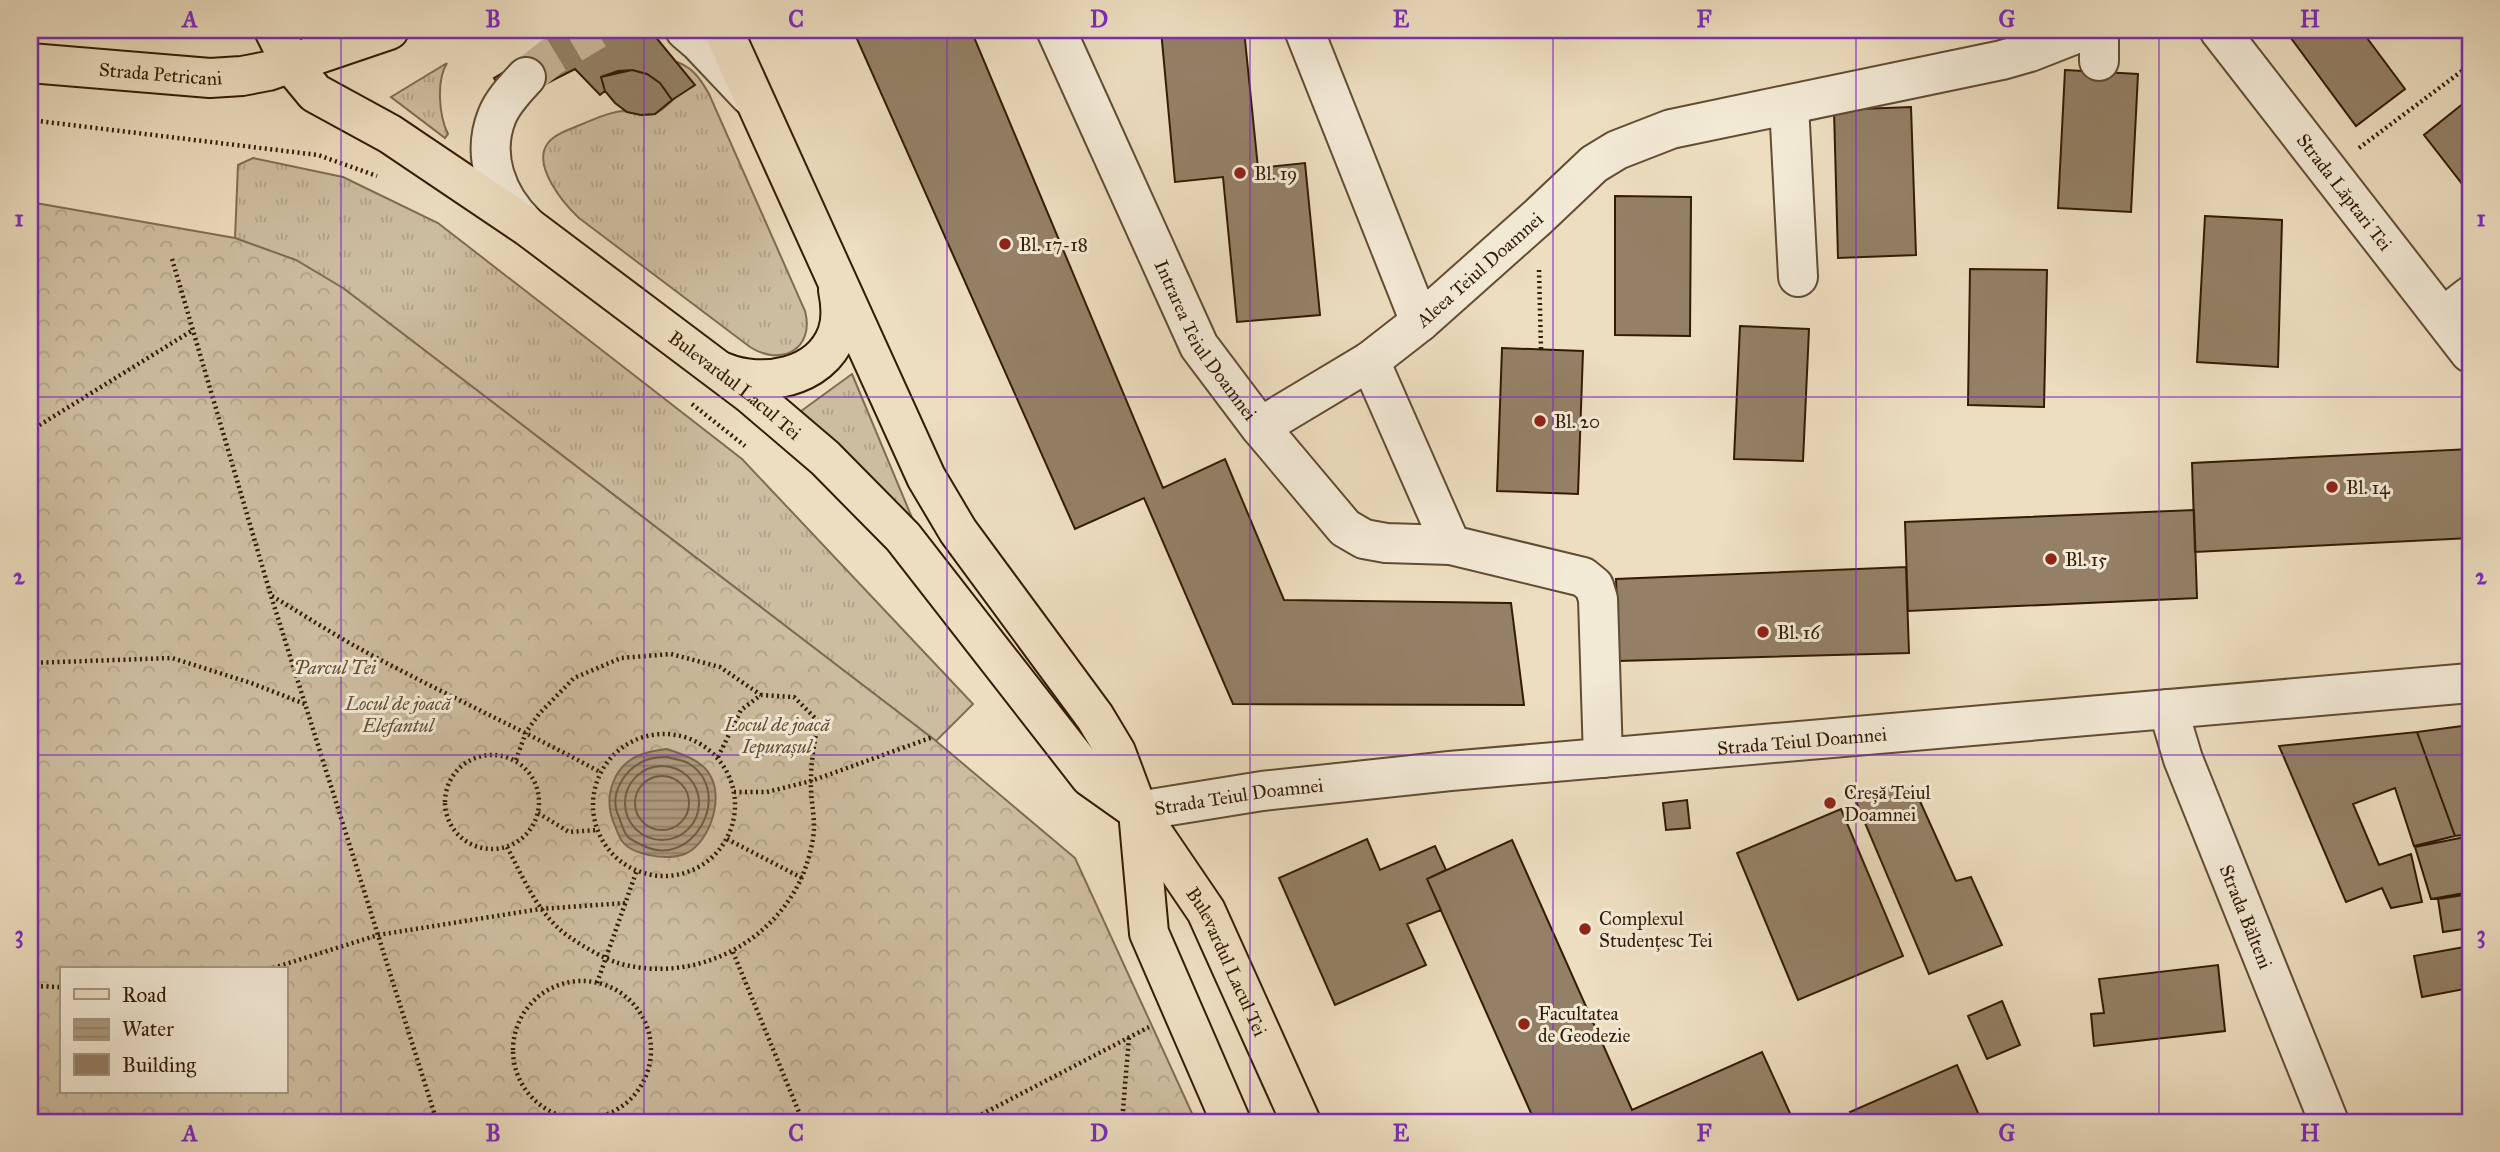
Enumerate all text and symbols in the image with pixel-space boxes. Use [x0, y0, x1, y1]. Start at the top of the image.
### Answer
text: A [180, 5, 198, 33]
text: B [485, 5, 501, 33]
text: C [788, 5, 804, 33]
text: D [1090, 5, 1108, 33]
text: E [1393, 5, 1410, 33]
text: F [1696, 5, 1712, 33]
text: G [1999, 5, 2016, 33]
text: H [2300, 5, 2320, 33]
street label: Strada Petricani [98, 57, 223, 90]
street label: Strada Lăptari Tei [2292, 129, 2397, 255]
place label: Bl. 19 [1254, 162, 1297, 185]
marker: Bl. 19 [1232, 165, 1248, 181]
text: 1 [14, 204, 24, 232]
text: 1 [2476, 204, 2486, 232]
street label: Aleea Teiul Doamnei [1410, 207, 1547, 332]
place label: Bl. 17-18 [1019, 233, 1088, 256]
marker: Bl. 17-18 [997, 236, 1013, 252]
street label: Intrarea Teiul Doamnei [1150, 256, 1262, 425]
street label: Bulevardul Lacul Tei [664, 325, 806, 444]
place label: Bl. 20 [1554, 410, 1600, 433]
marker: Bl. 20 [1532, 413, 1548, 429]
place label: Bl. 14 [2346, 476, 2390, 499]
marker: Bl. 14 [2324, 479, 2340, 495]
place label: Bl. 15 [2065, 548, 2107, 571]
marker: Bl. 15 [2043, 551, 2059, 567]
text: 2 [13, 562, 25, 590]
text: 2 [2475, 562, 2487, 590]
place label: Bl. 16 [1777, 621, 1821, 644]
marker: Bl. 16 [1755, 624, 1771, 640]
park label: Parcul Tei [294, 656, 377, 679]
park label: Locul de joacă Elefantul [344, 692, 452, 737]
park label: Locul de joacă Iepurașul [723, 713, 831, 759]
street label: Strada Teiul Doamnei [1716, 722, 1888, 759]
street label: Strada Teiul Doamnei [1153, 773, 1325, 820]
place label: Creșă Teiul Doamnei [1844, 781, 1932, 826]
marker: Creșă Teiul Doamnei [1822, 795, 1838, 811]
street label: Strada Bălteni [2215, 861, 2278, 972]
street label: Bulevardul Lacul Tei [1181, 882, 1272, 1040]
place label: Complexul Studențesc Tei [1599, 907, 1713, 952]
text: 3 [14, 920, 24, 949]
text: 3 [2476, 920, 2486, 949]
marker: Complexul Studențesc Tei [1577, 921, 1593, 937]
legend [60, 967, 287, 1092]
text: Road [122, 982, 167, 1008]
place label: Facultatea de Geodezie [1538, 1002, 1630, 1047]
text: Water [122, 1016, 174, 1042]
marker: Facultatea de Geodezie [1516, 1016, 1532, 1032]
text: Building [122, 1052, 196, 1078]
text: A [180, 1119, 198, 1147]
text: B [485, 1119, 501, 1147]
text: C [788, 1119, 804, 1147]
text: D [1090, 1119, 1108, 1147]
text: E [1393, 1119, 1410, 1147]
text: F [1696, 1119, 1712, 1147]
text: G [1999, 1119, 2016, 1147]
text: H [2300, 1119, 2320, 1147]

